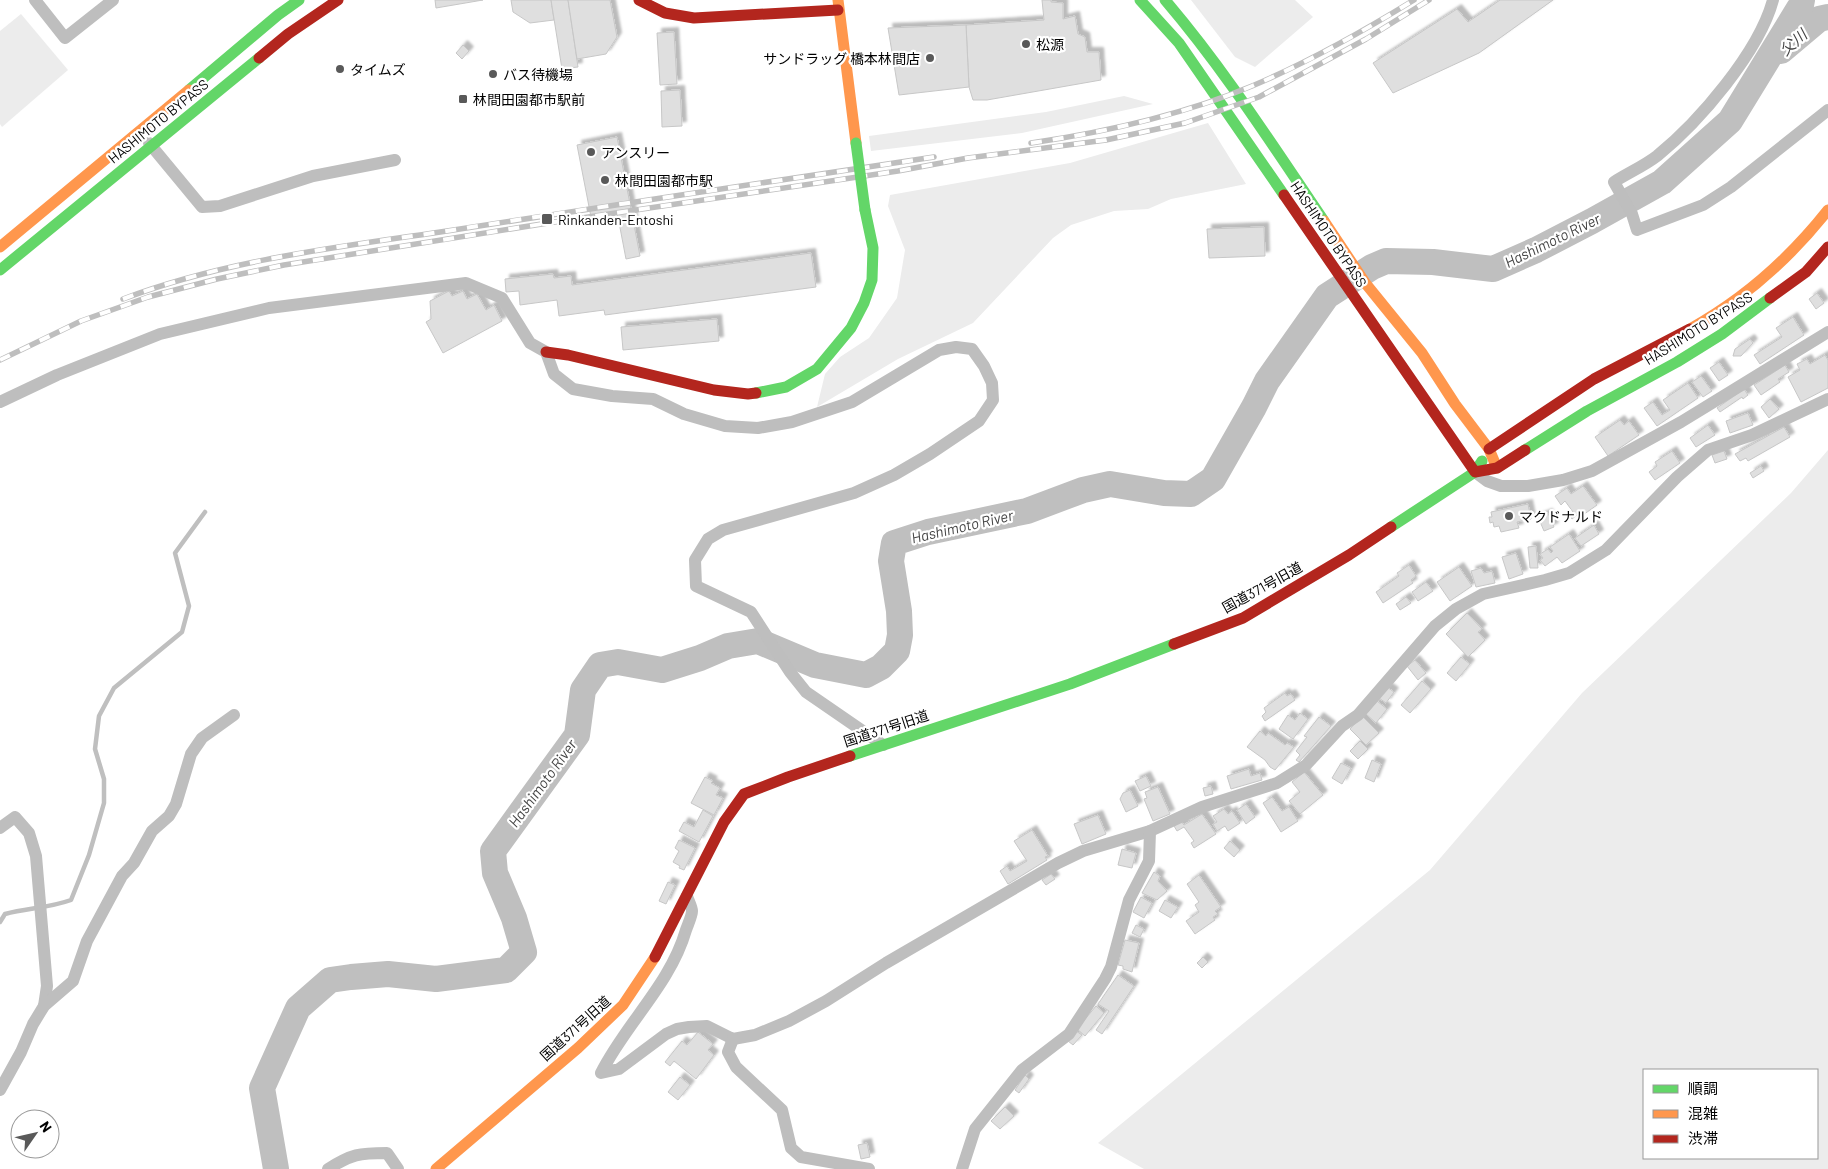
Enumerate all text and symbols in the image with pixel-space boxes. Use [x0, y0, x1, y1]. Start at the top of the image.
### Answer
water label: 父川 [1776, 24, 1812, 59]
place label: 松源 [1036, 36, 1064, 53]
marker: 松源 [1020, 38, 1032, 50]
place label: サンドラッグ 橋本林間店 [763, 50, 920, 67]
marker: サンドラッグ 橋本林間店 [924, 52, 936, 64]
place label: タイムズ [350, 61, 406, 78]
marker: タイムズ [334, 63, 346, 75]
place label: バス待機場 [503, 66, 573, 83]
marker: バス待機場 [487, 68, 499, 80]
street label: HASHIMOTO BYPASS [104, 75, 212, 167]
place label: 林間田園都市駅前 [473, 91, 585, 108]
marker: 林間田園都市駅前 [457, 93, 469, 105]
place label: アンスリー [601, 144, 670, 161]
marker: アンスリー [585, 146, 597, 158]
place label: 林間田園都市駅 [615, 172, 713, 189]
marker: 林間田園都市駅 [599, 174, 611, 186]
street label: HASHIMOTO BYPASS [1287, 178, 1371, 290]
water label: Hashimoto River [1501, 209, 1603, 271]
place label: Rinkanden-Entoshi [558, 211, 674, 228]
marker: Rinkanden-Entoshi [540, 212, 554, 226]
street label: HASHIMOTO BYPASS [1641, 288, 1755, 368]
water label: Hashimoto River [909, 505, 1015, 546]
place label: マクドナルド [1519, 508, 1603, 525]
marker: マクドナルド [1503, 510, 1515, 522]
street label: 国道371号旧道 [1219, 558, 1305, 616]
street label: 国道371号旧道 [841, 706, 931, 750]
water label: Hashimoto River [504, 735, 580, 830]
street label: 国道371号旧道 [536, 992, 614, 1064]
legend [1643, 1069, 1818, 1159]
text: 順調 [1688, 1079, 1718, 1097]
text: 混雑 [1688, 1104, 1718, 1122]
north arrow [10, 1109, 60, 1159]
text: N [37, 1118, 56, 1135]
text: 渋滞 [1688, 1129, 1718, 1147]

